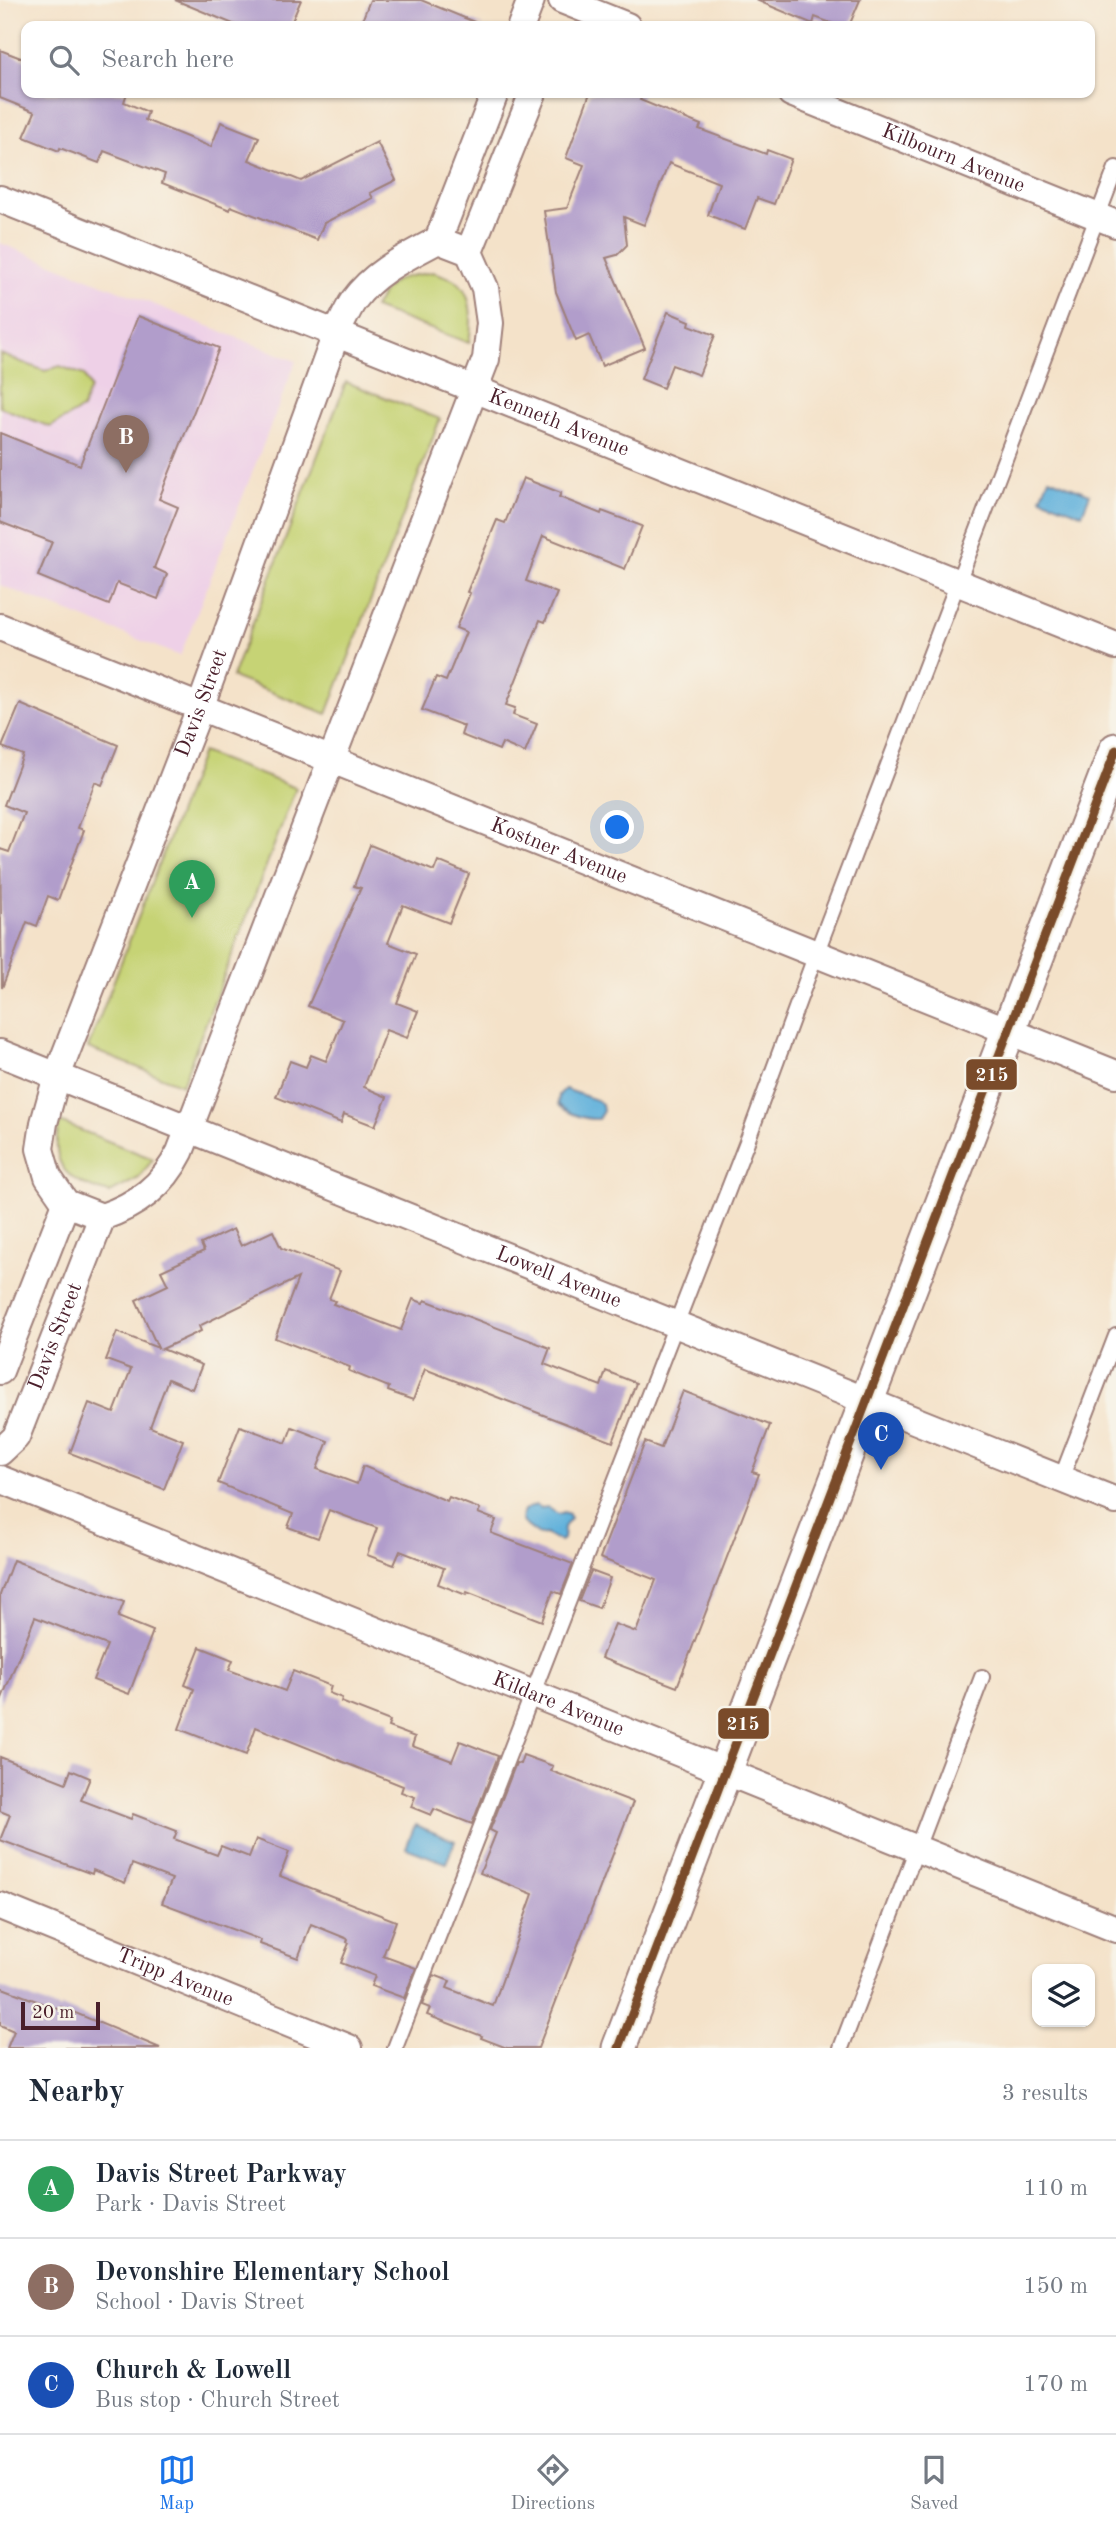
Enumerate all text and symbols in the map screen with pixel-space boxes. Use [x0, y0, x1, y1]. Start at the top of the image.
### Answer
search box [21, 21, 1095, 98]
icon: search [45, 41, 83, 79]
text: Search here [101, 47, 234, 73]
street label: Kilbourn Avenue [879, 120, 1028, 197]
street label: Kenneth Avenue [486, 385, 632, 460]
pin: B [103, 415, 149, 473]
street label: Davis Street [172, 646, 231, 760]
your location [600, 810, 634, 844]
street label: Kostner Avenue [488, 814, 630, 888]
pin: A [169, 860, 215, 918]
line badge: 215 [965, 1058, 1018, 1091]
text: 215 [975, 1067, 1009, 1086]
street label: Lowell Avenue [493, 1243, 624, 1312]
street label: Davis Street [25, 1280, 86, 1393]
pin: C [858, 1412, 904, 1470]
street label: Kildare Avenue [490, 1668, 627, 1740]
line badge: 215 [717, 1707, 770, 1740]
text: 215 [726, 1716, 760, 1735]
street label: Tripp Avenue [114, 1944, 236, 2010]
map controls [1032, 1964, 1095, 2027]
button: layers [1032, 1964, 1095, 2027]
scale bar [21, 1999, 100, 2031]
text: 20 m [32, 2004, 74, 2023]
text: Nearby [28, 2078, 125, 2108]
text: 3 results [1002, 2082, 1088, 2105]
text: Davis Street Parkway [95, 2162, 347, 2188]
text: A [42, 2177, 60, 2200]
text: 110 m [1023, 2177, 1088, 2200]
text: Park · Davis Street [95, 2193, 286, 2216]
text: Devonshire Elementary School [95, 2260, 450, 2286]
text: B [43, 2275, 59, 2298]
text: 150 m [1023, 2275, 1088, 2298]
text: School · Davis Street [95, 2291, 304, 2314]
text: Church & Lowell [95, 2358, 291, 2384]
text: C [43, 2373, 59, 2396]
text: 170 m [1023, 2373, 1088, 2396]
text: Bus stop · Church Street [95, 2389, 340, 2412]
tab: Map [158, 2451, 196, 2516]
tab: Directions [511, 2451, 595, 2516]
tab: Saved [910, 2451, 958, 2516]

